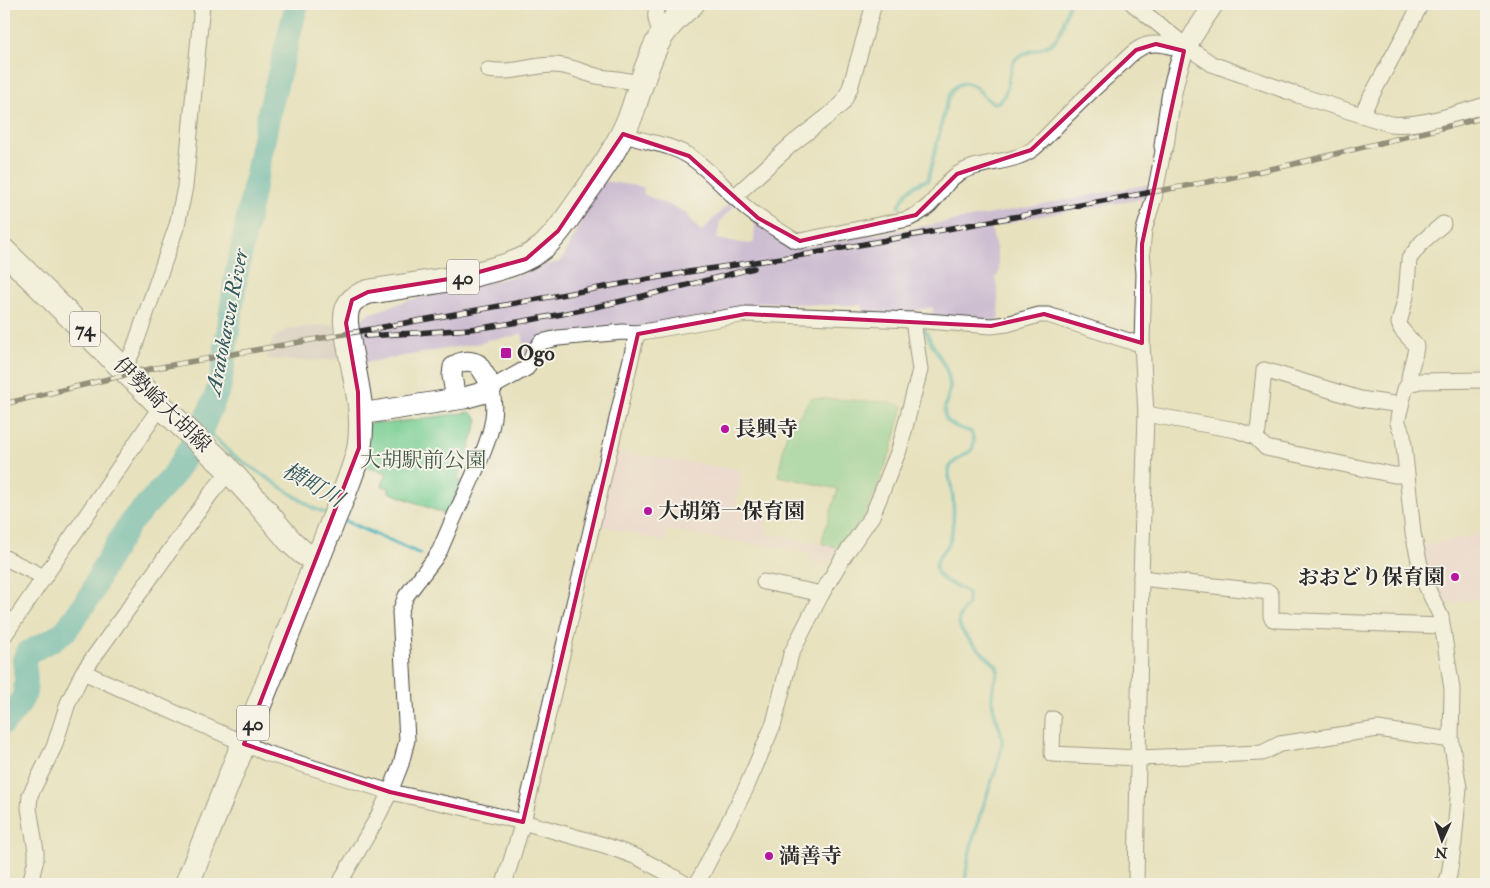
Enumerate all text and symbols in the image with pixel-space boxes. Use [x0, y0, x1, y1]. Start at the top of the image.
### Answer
water label: Aratokawa River [199, 245, 255, 399]
road number: 40 [447, 260, 479, 294]
road number: 74 [70, 312, 100, 346]
place label: Ogo [517, 340, 555, 367]
marker: Ogo [499, 346, 513, 360]
street label: 伊勢崎大胡線 [107, 352, 217, 458]
place label: 長興寺 [735, 416, 798, 443]
marker: 長興寺 [719, 423, 731, 435]
park label: 大胡駅前公園 [360, 447, 486, 474]
water label: 横町川 [277, 456, 350, 515]
place label: 大胡第一保育園 [658, 498, 805, 525]
marker: 大胡第一保育園 [642, 505, 654, 517]
place label: おおどり保育園 [1298, 564, 1445, 591]
marker: おおどり保育園 [1449, 571, 1461, 583]
road number: 40 [237, 706, 269, 740]
north arrow [1418, 816, 1468, 866]
place label: 満善寺 [779, 843, 842, 870]
text: N [1434, 844, 1449, 861]
marker: 満善寺 [763, 850, 775, 862]

